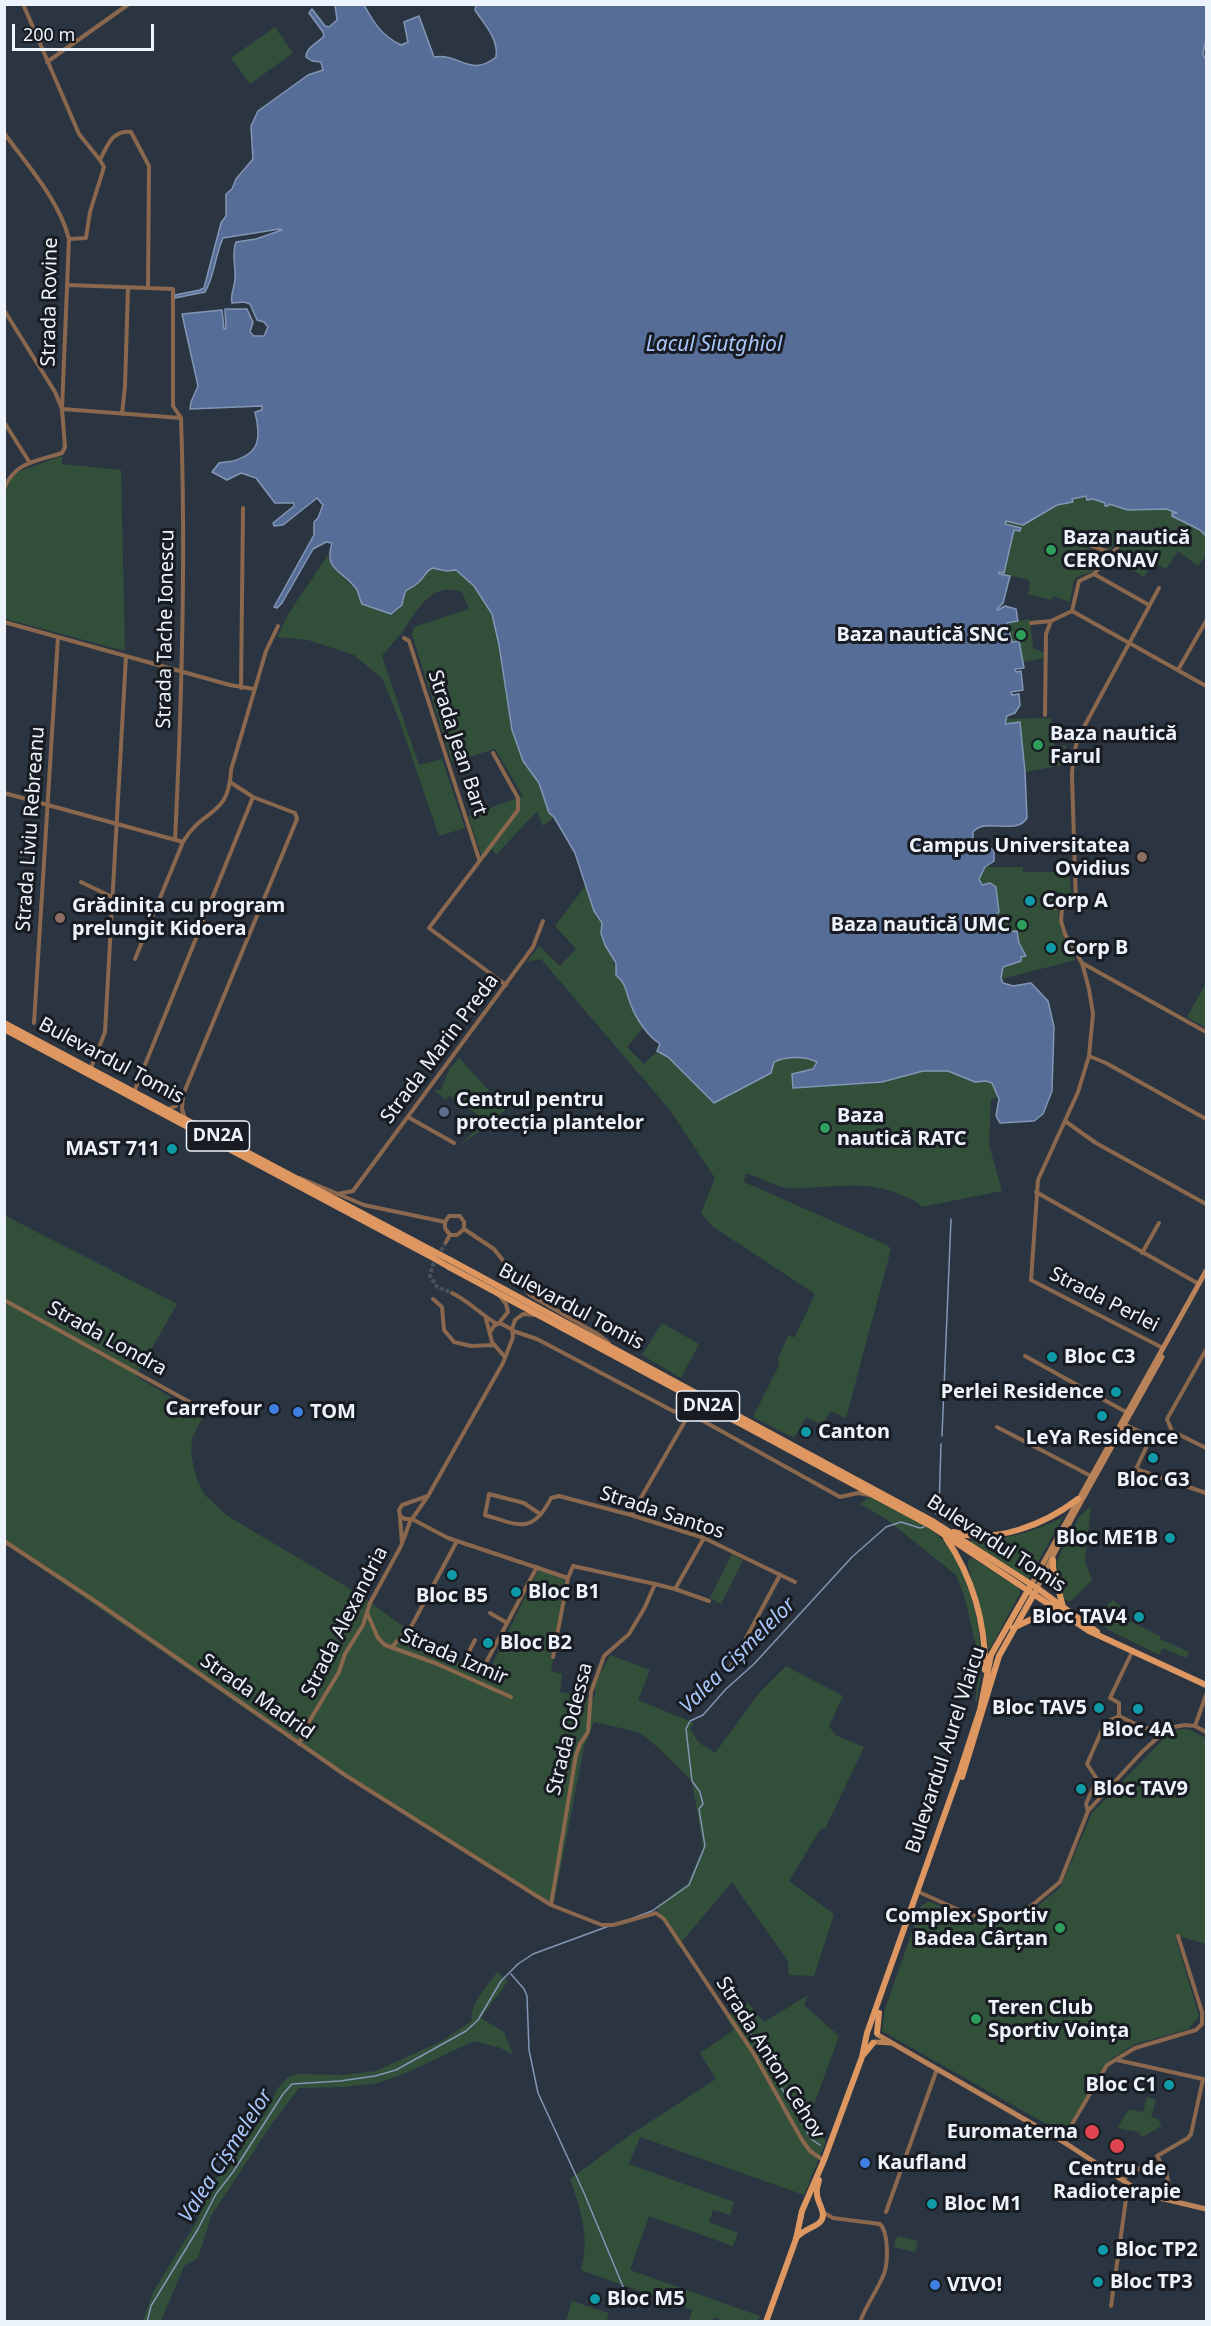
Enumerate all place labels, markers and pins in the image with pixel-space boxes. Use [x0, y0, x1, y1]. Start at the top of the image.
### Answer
place label: Baza nautică CERONAV [1063, 526, 1190, 573]
marker: Baza nautică CERONAV [1044, 543, 1058, 557]
place label: Baza nautică SNC [836, 623, 1009, 647]
marker: Baza nautică SNC [1014, 628, 1028, 642]
place label: Baza nautică Farul [1050, 722, 1177, 769]
marker: Baza nautică Farul [1031, 738, 1045, 752]
place label: Campus Universitatea Ovidius [909, 834, 1130, 881]
marker: Campus Universitatea Ovidius [1135, 850, 1149, 864]
place label: Corp A [1042, 889, 1108, 913]
place label: Grădinița cu program prelungit Kidoera [72, 894, 285, 941]
marker: Corp A [1023, 894, 1037, 908]
marker: Grădinița cu program prelungit Kidoera [53, 911, 67, 925]
place label: Baza nautică UMC [831, 913, 1010, 937]
marker: Baza nautică UMC [1015, 918, 1029, 932]
place label: Corp B [1063, 936, 1128, 960]
marker: Corp B [1044, 941, 1058, 955]
place label: Centrul pentru protecția plantelor [456, 1088, 644, 1135]
place label: Baza nautică RATC [837, 1104, 967, 1151]
marker: Centrul pentru protecția plantelor [437, 1105, 451, 1119]
marker: Baza nautică RATC [818, 1121, 832, 1135]
place label: MAST 711 [65, 1137, 160, 1161]
marker: MAST 711 [165, 1142, 179, 1156]
place label: Bloc C3 [1064, 1345, 1136, 1369]
marker: Bloc C3 [1045, 1350, 1059, 1364]
place label: Perlei Residence [941, 1380, 1104, 1404]
marker: Perlei Residence [1109, 1385, 1123, 1399]
place label: Carrefour [166, 1397, 262, 1421]
place label: TOM [310, 1400, 356, 1424]
marker: Carrefour [267, 1402, 281, 1416]
marker: TOM [291, 1405, 305, 1419]
marker: LeYa Residence [1095, 1409, 1109, 1423]
place label: Canton [818, 1420, 890, 1444]
marker: Canton [799, 1425, 813, 1439]
place label: LeYa Residence [1026, 1426, 1178, 1450]
marker: Bloc G3 [1146, 1451, 1160, 1465]
place label: Bloc G3 [1116, 1468, 1190, 1492]
place label: Bloc ME1B [1056, 1526, 1158, 1550]
marker: Bloc ME1B [1163, 1531, 1177, 1545]
marker: Bloc B5 [445, 1568, 459, 1582]
place label: Bloc B1 [528, 1580, 600, 1604]
place label: Bloc B5 [416, 1584, 488, 1608]
marker: Bloc B1 [509, 1585, 523, 1599]
place label: Bloc TAV4 [1032, 1605, 1127, 1629]
marker: Bloc TAV4 [1132, 1610, 1146, 1624]
place label: Bloc B2 [500, 1631, 572, 1655]
marker: Bloc B2 [481, 1636, 495, 1650]
place label: Bloc TAV5 [992, 1696, 1087, 1720]
marker: Bloc TAV5 [1092, 1701, 1106, 1715]
marker: Bloc 4A [1131, 1702, 1145, 1716]
place label: Bloc 4A [1102, 1718, 1174, 1742]
place label: Bloc TAV9 [1093, 1777, 1188, 1801]
marker: Bloc TAV9 [1074, 1782, 1088, 1796]
place label: Complex Sportiv Badea Cârțan [885, 1904, 1048, 1951]
marker: Complex Sportiv Badea Cârțan [1053, 1921, 1067, 1935]
place label: Teren Club Sportiv Voința [988, 1996, 1129, 2043]
marker: Teren Club Sportiv Voința [969, 2012, 983, 2026]
place label: Bloc C1 [1085, 2073, 1157, 2097]
marker: Bloc C1 [1162, 2078, 1176, 2092]
place label: Euromaterna [947, 2120, 1078, 2144]
marker: Euromaterna [1083, 2123, 1101, 2141]
marker: Centru de Radioterapie [1108, 2137, 1126, 2155]
place label: Kaufland [877, 2151, 967, 2175]
marker: Kaufland [858, 2156, 872, 2170]
place label: Centru de Radioterapie [1053, 2157, 1181, 2204]
place label: Bloc M1 [944, 2192, 1022, 2216]
marker: Bloc M1 [925, 2197, 939, 2211]
place label: Bloc TP2 [1115, 2238, 1198, 2262]
marker: Bloc TP2 [1096, 2243, 1110, 2257]
place label: Bloc TP3 [1110, 2270, 1193, 2294]
place label: VIVO! [947, 2273, 1002, 2297]
marker: Bloc TP3 [1091, 2275, 1105, 2289]
marker: VIVO! [928, 2278, 942, 2292]
place label: Bloc M5 [607, 2287, 685, 2311]
marker: Bloc M5 [588, 2292, 602, 2306]

